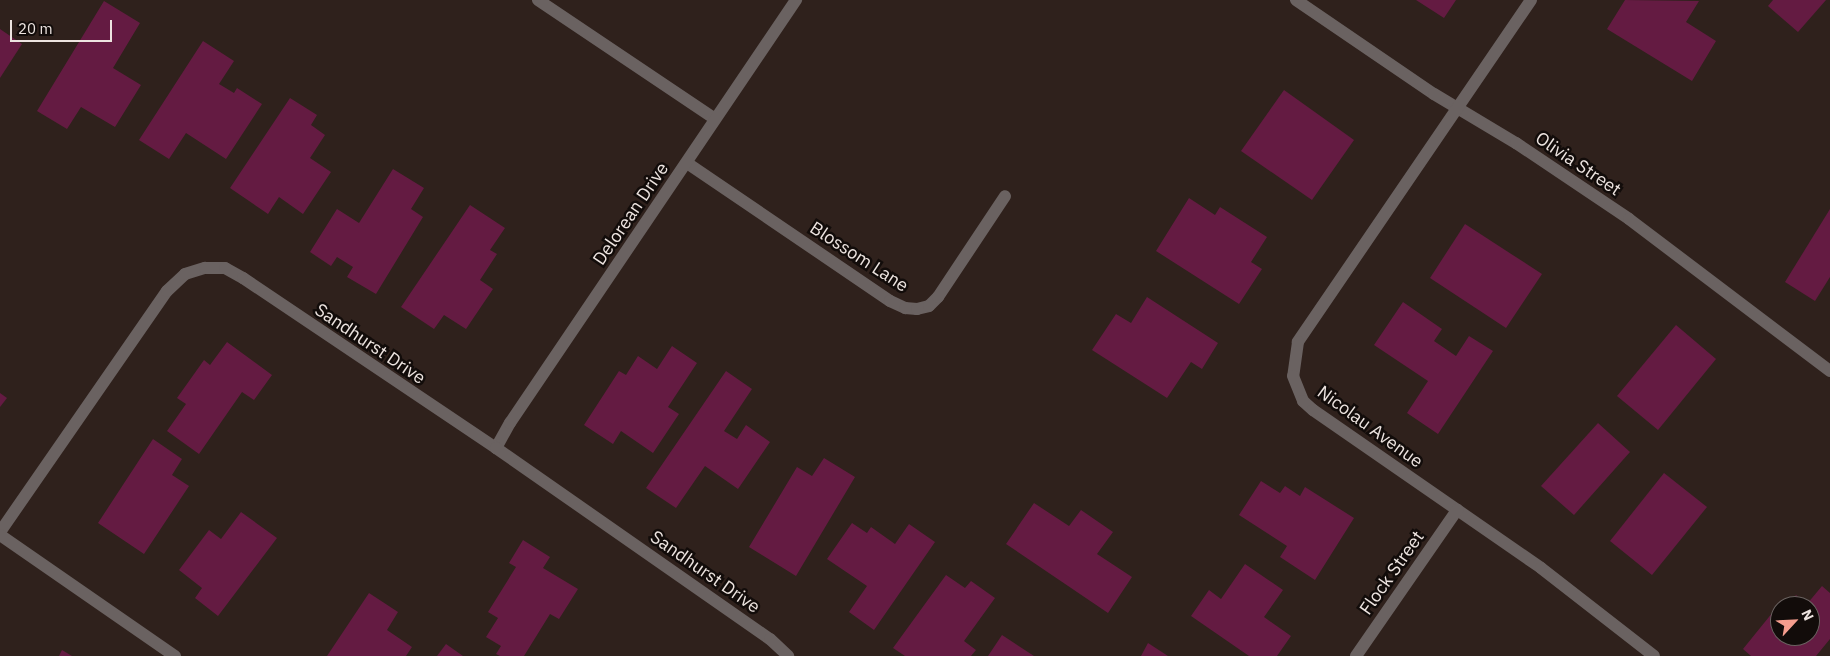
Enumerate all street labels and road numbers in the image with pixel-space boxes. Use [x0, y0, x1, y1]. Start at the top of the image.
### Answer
street label: Olivia Street [1531, 127, 1625, 201]
street label: Delorean Drive [589, 159, 673, 269]
street label: Blossom Lane [806, 217, 912, 297]
street label: Sandhurst Drive [311, 299, 429, 389]
street label: Nicolau Avenue [1313, 381, 1427, 473]
street label: Sandhurst Drive [646, 526, 764, 618]
street label: Flock Street [1355, 527, 1429, 619]

